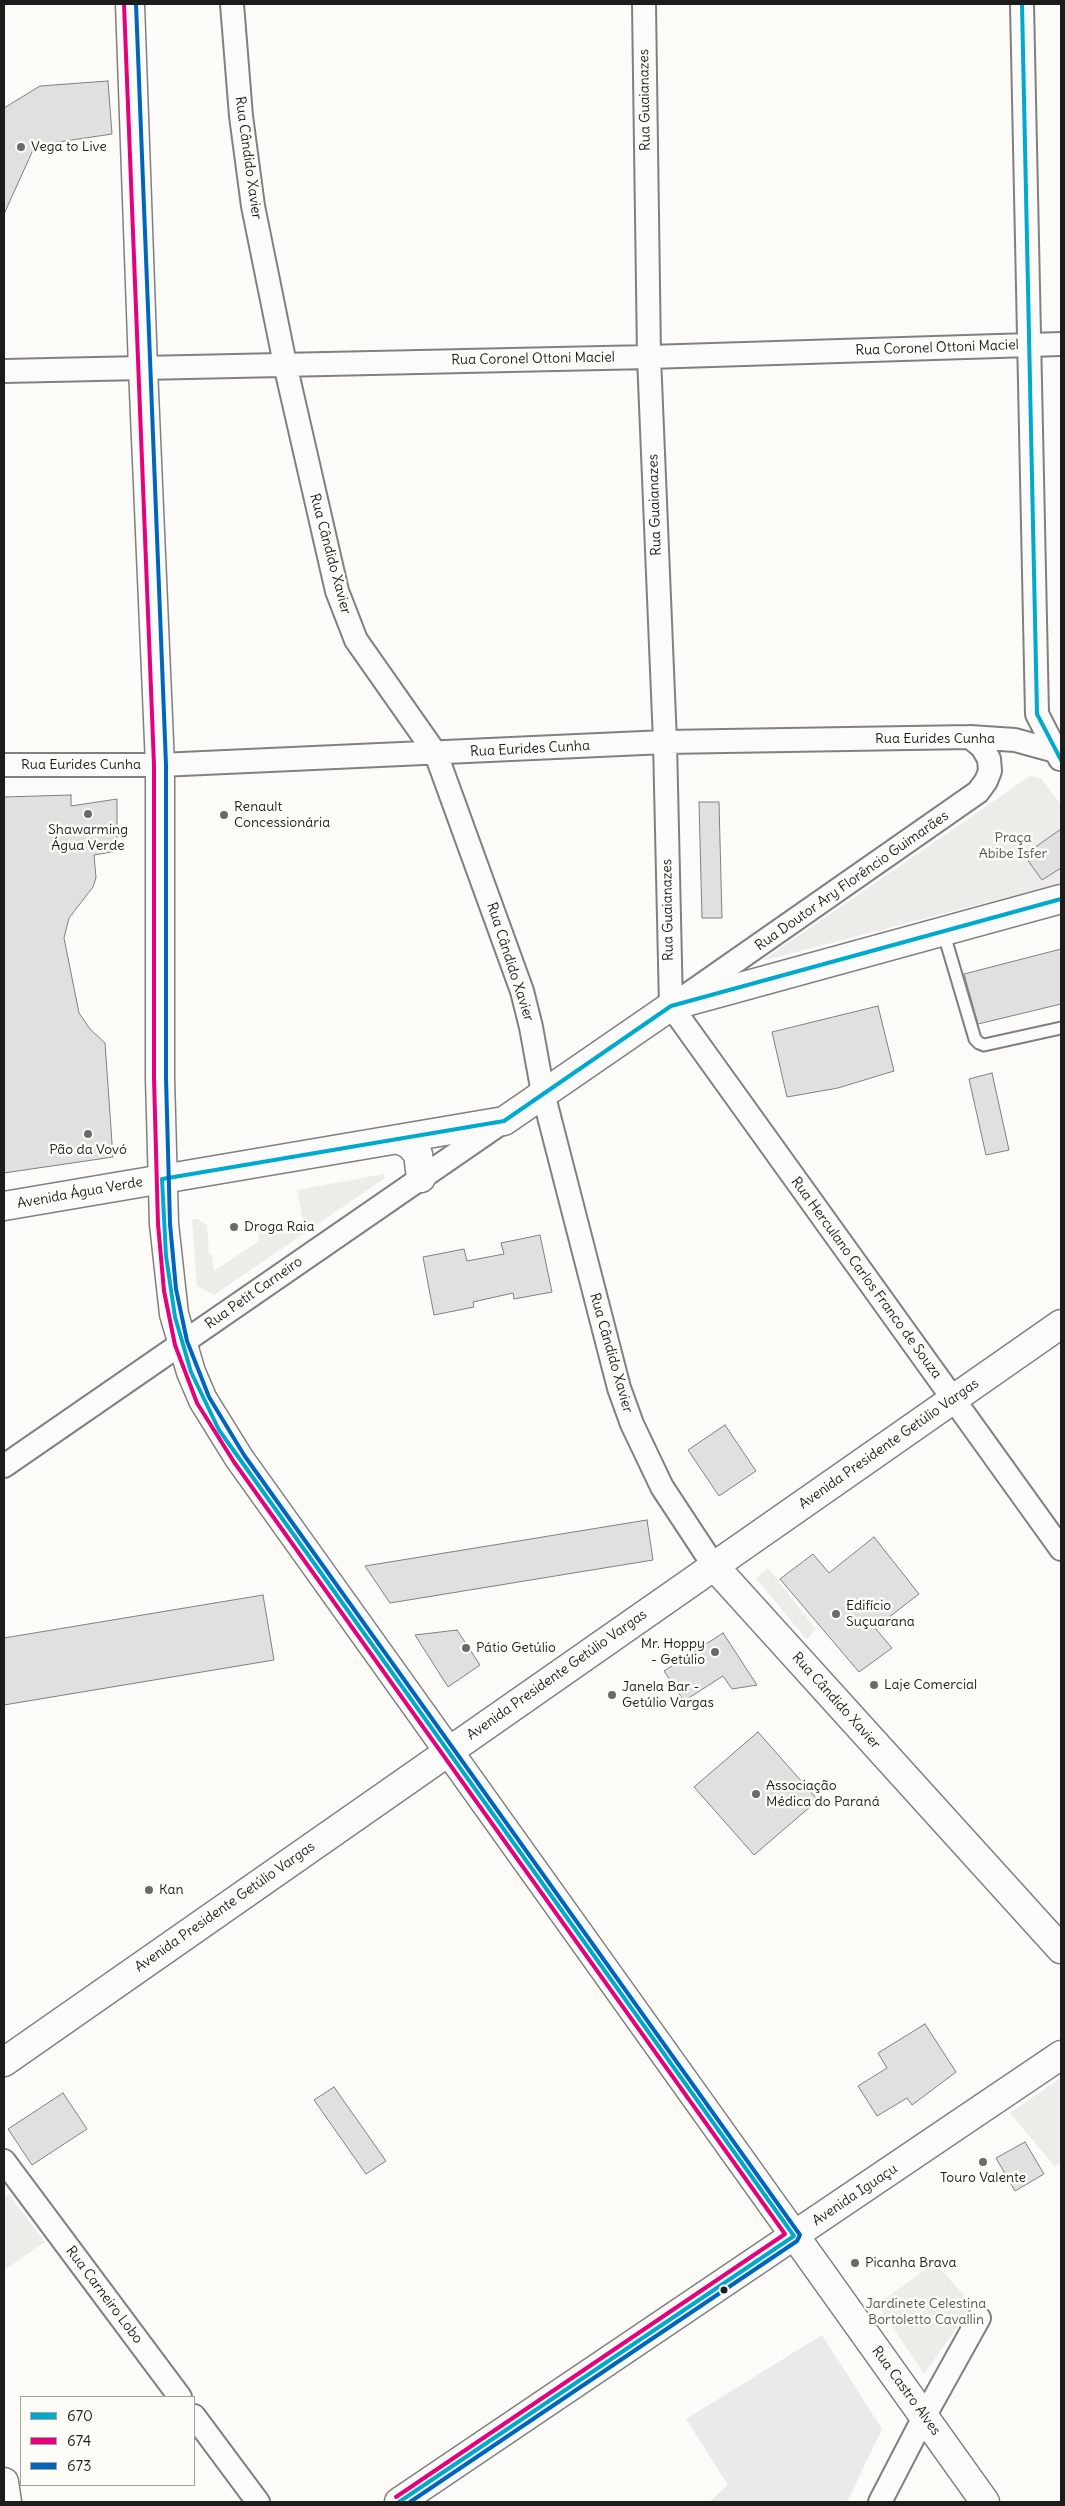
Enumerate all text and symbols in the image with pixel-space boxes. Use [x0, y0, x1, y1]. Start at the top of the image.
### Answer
street label: Rua Guaianazes [636, 49, 654, 151]
street label: Rua Cândido Xavier [231, 95, 265, 221]
place label: Vega to Live [31, 139, 107, 155]
marker: Vega to Live [15, 141, 27, 153]
street label: Rua Coronel Ottoni Maciel [855, 337, 1019, 359]
street label: Rua Coronel Ottoni Maciel [451, 349, 615, 369]
street label: Rua Guaianazes [645, 454, 665, 556]
street label: Rua Cândido Xavier [306, 492, 354, 616]
street label: Rua Eurides Cunha [875, 731, 995, 747]
street label: Rua Eurides Cunha [470, 737, 590, 761]
street label: Rua Eurides Cunha [21, 757, 141, 773]
place label: Renault Concessionária [234, 799, 330, 832]
marker: Shawarming Água Verde [82, 808, 94, 820]
street label: Rua Doutor Ary Florêncio Guimarães [752, 808, 952, 954]
marker: Renault Concessionária [218, 809, 230, 821]
place label: Shawarming Água Verde [48, 822, 128, 854]
park label: Praça Abibe Isfer [979, 830, 1047, 862]
street label: Rua Guaianazes [659, 859, 677, 961]
street label: Rua Cândido Xavier [483, 900, 537, 1024]
marker: Pão da Vovó [82, 1128, 94, 1140]
place label: Pão da Vovó [49, 1142, 127, 1158]
street label: Avenida Água Verde [16, 1174, 144, 1212]
street label: Rua Herculano Carlos Franco de Souza [787, 1174, 945, 1382]
place label: Droga Raia [244, 1219, 314, 1235]
marker: Droga Raia [228, 1221, 240, 1233]
street label: Rua Petit Carneiro [202, 1253, 306, 1333]
street label: Rua Cândido Xavier [586, 1291, 636, 1415]
street label: Avenida Presidente Getúlio Vargas [796, 1375, 982, 1513]
place label: Edifício Suçuarana [846, 1598, 915, 1630]
street label: Avenida Presidente Getúlio Vargas [464, 1606, 650, 1744]
marker: Edifício Suçuarana [830, 1608, 842, 1620]
place label: Mr. Hoppy - Getúlio [641, 1636, 705, 1668]
place label: Pátio Getúlio [476, 1640, 556, 1656]
marker: Pátio Getúlio [460, 1642, 472, 1654]
marker: Mr. Hoppy - Getúlio [709, 1646, 721, 1658]
street label: Rua Cândido Xavier [788, 1649, 884, 1753]
place label: Laje Comercial [884, 1677, 977, 1693]
place label: Janela Bar - Getúlio Vargas [622, 1679, 714, 1711]
marker: Laje Comercial [868, 1679, 880, 1691]
marker: Janela Bar - Getúlio Vargas [606, 1689, 618, 1701]
place label: Associação Médica do Paraná [766, 1778, 880, 1810]
marker: Associação Médica do Paraná [750, 1788, 762, 1800]
street label: Avenida Presidente Getúlio Vargas [132, 1838, 318, 1976]
place label: Kan [159, 1882, 184, 1898]
marker: Kan [143, 1884, 155, 1896]
marker: Touro Valente [977, 2156, 989, 2168]
street label: Avenida Iguaçu [809, 2160, 901, 2230]
place label: Touro Valente [940, 2170, 1026, 2186]
street label: Rua Carneiro Lobo [62, 2243, 146, 2347]
place label: Picanha Brava [865, 2255, 957, 2271]
marker: Picanha Brava [849, 2257, 861, 2269]
unlabelled marker [719, 2285, 729, 2295]
park label: Jardinete Celestina Bortoletto Cavallin [866, 2296, 986, 2328]
street label: Rua Castro Alves [868, 2343, 944, 2439]
legend [20, 2396, 195, 2486]
text: 670 [67, 2406, 93, 2425]
text: 674 [67, 2431, 91, 2450]
text: 673 [67, 2456, 92, 2475]

